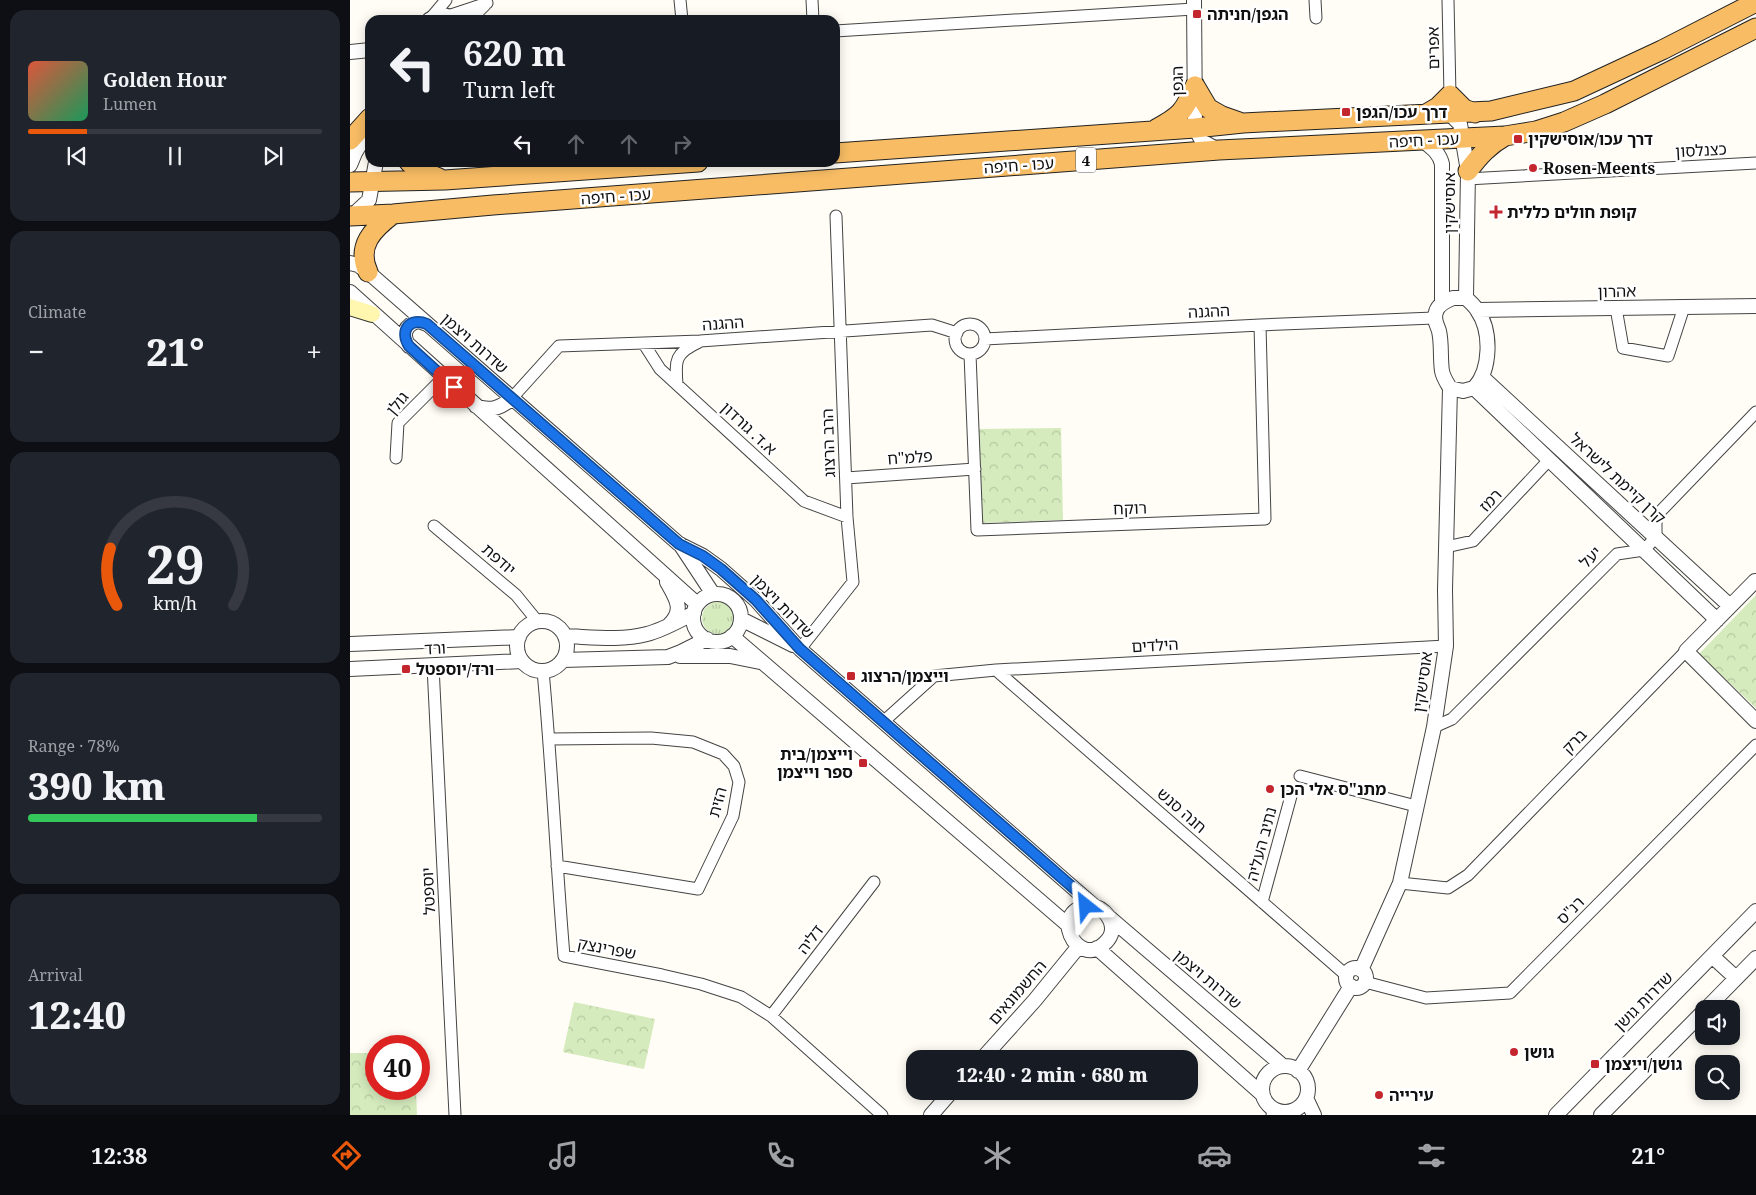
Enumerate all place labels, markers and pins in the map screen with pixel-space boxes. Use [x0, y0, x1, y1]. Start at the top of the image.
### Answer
place label: הגפן/חניתה [1207, 3, 1289, 25]
marker: הגפן/חניתה [1191, 8, 1203, 20]
place label: דרך עכו/הגפן [1356, 101, 1447, 123]
marker: דרך עכו/הגפן [1340, 106, 1352, 118]
place label: דרך עכו/אוסישקין [1528, 128, 1653, 150]
marker: דרך עכו/אוסישקין [1512, 133, 1524, 145]
place label: Rosen-Meents [1543, 157, 1655, 179]
marker: Rosen-Meents [1527, 162, 1539, 174]
place label: קופת חולים כללית [1507, 201, 1637, 223]
marker: קופת חולים כללית [1489, 205, 1503, 219]
pin [433, 366, 475, 408]
place label: ורד/יוספטל [416, 658, 494, 680]
marker: ורד/יוספטל [400, 663, 412, 675]
place label: וייצמן/הרצוג [861, 665, 949, 687]
marker: וייצמן/הרצוג [845, 670, 857, 682]
place label: וייצמן/בית ספר וייצמן [777, 743, 853, 783]
marker: וייצמן/בית ספר וייצמן [857, 757, 869, 769]
place label: מתנ"ס אלי הכן [1280, 778, 1386, 800]
marker: מתנ"ס אלי הכן [1264, 783, 1276, 795]
place label: גושן [1524, 1041, 1555, 1063]
marker: גושן [1508, 1046, 1520, 1058]
place label: גושן/וייצמן [1605, 1053, 1683, 1075]
marker: גושן/וייצמן [1589, 1058, 1601, 1070]
place label: עירייה [1389, 1084, 1434, 1106]
marker: עירייה [1373, 1089, 1385, 1101]

